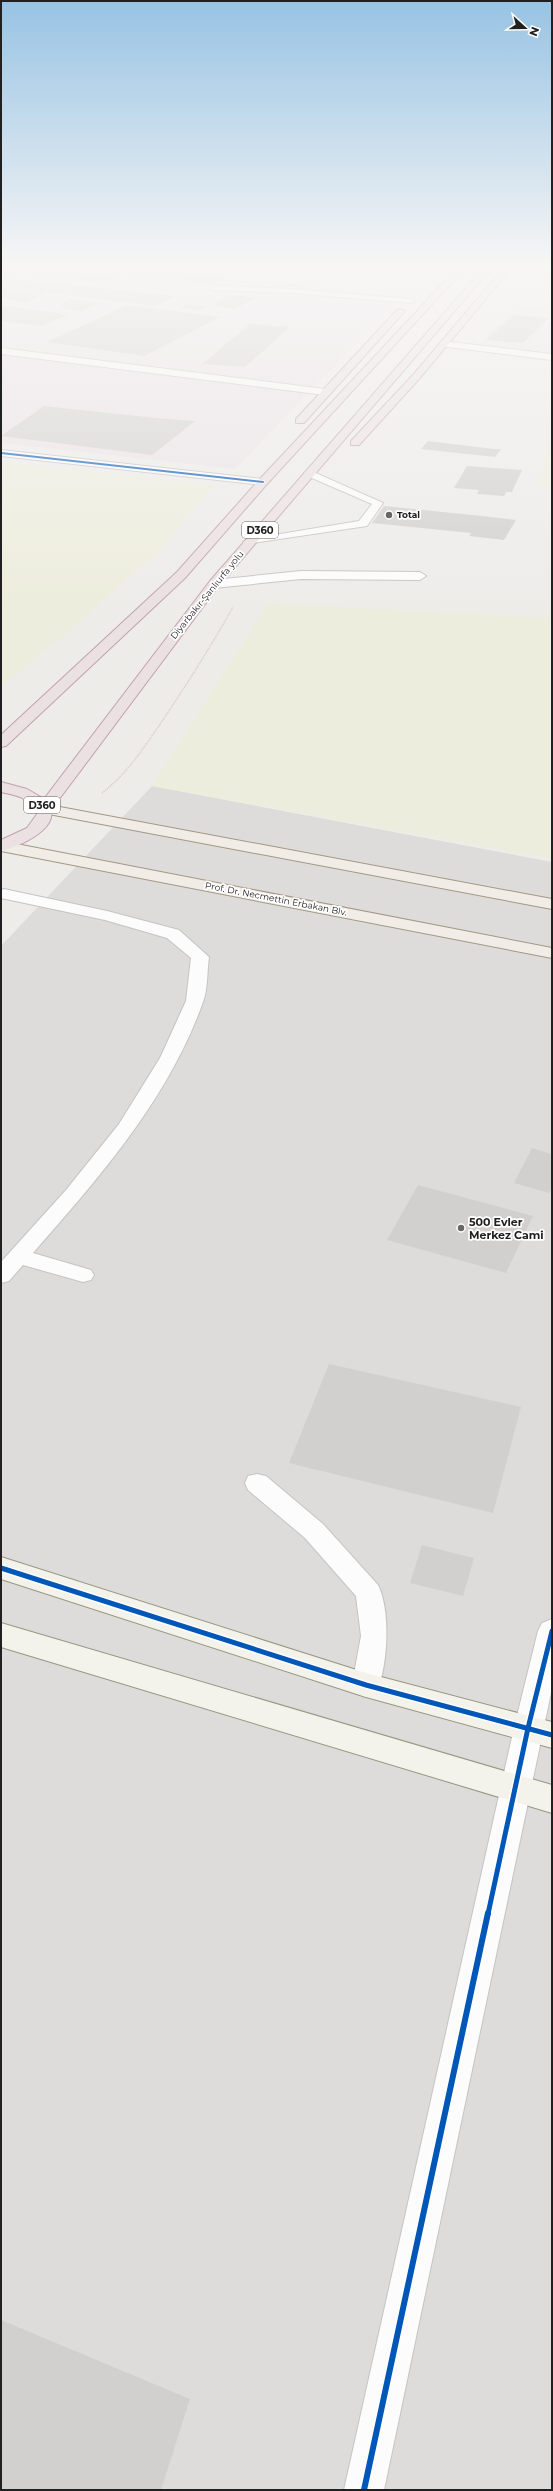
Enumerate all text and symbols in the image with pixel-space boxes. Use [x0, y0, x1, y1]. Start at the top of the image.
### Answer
north arrow [505, 8, 545, 48]
text: N [526, 25, 542, 38]
place label: Total [397, 509, 420, 520]
marker: Total [384, 510, 394, 520]
road number: D360 [242, 522, 278, 538]
street label: Diyarbakır-Şanlıurfa yolu [168, 548, 246, 641]
road number: D360 [24, 797, 60, 813]
street label: Prof. Dr. Necmettin Erbakan Blv. [204, 879, 348, 918]
place label: 500 Evler Merkez Cami [469, 1215, 544, 1242]
marker: 500 Evler Merkez Cami [456, 1223, 466, 1233]

